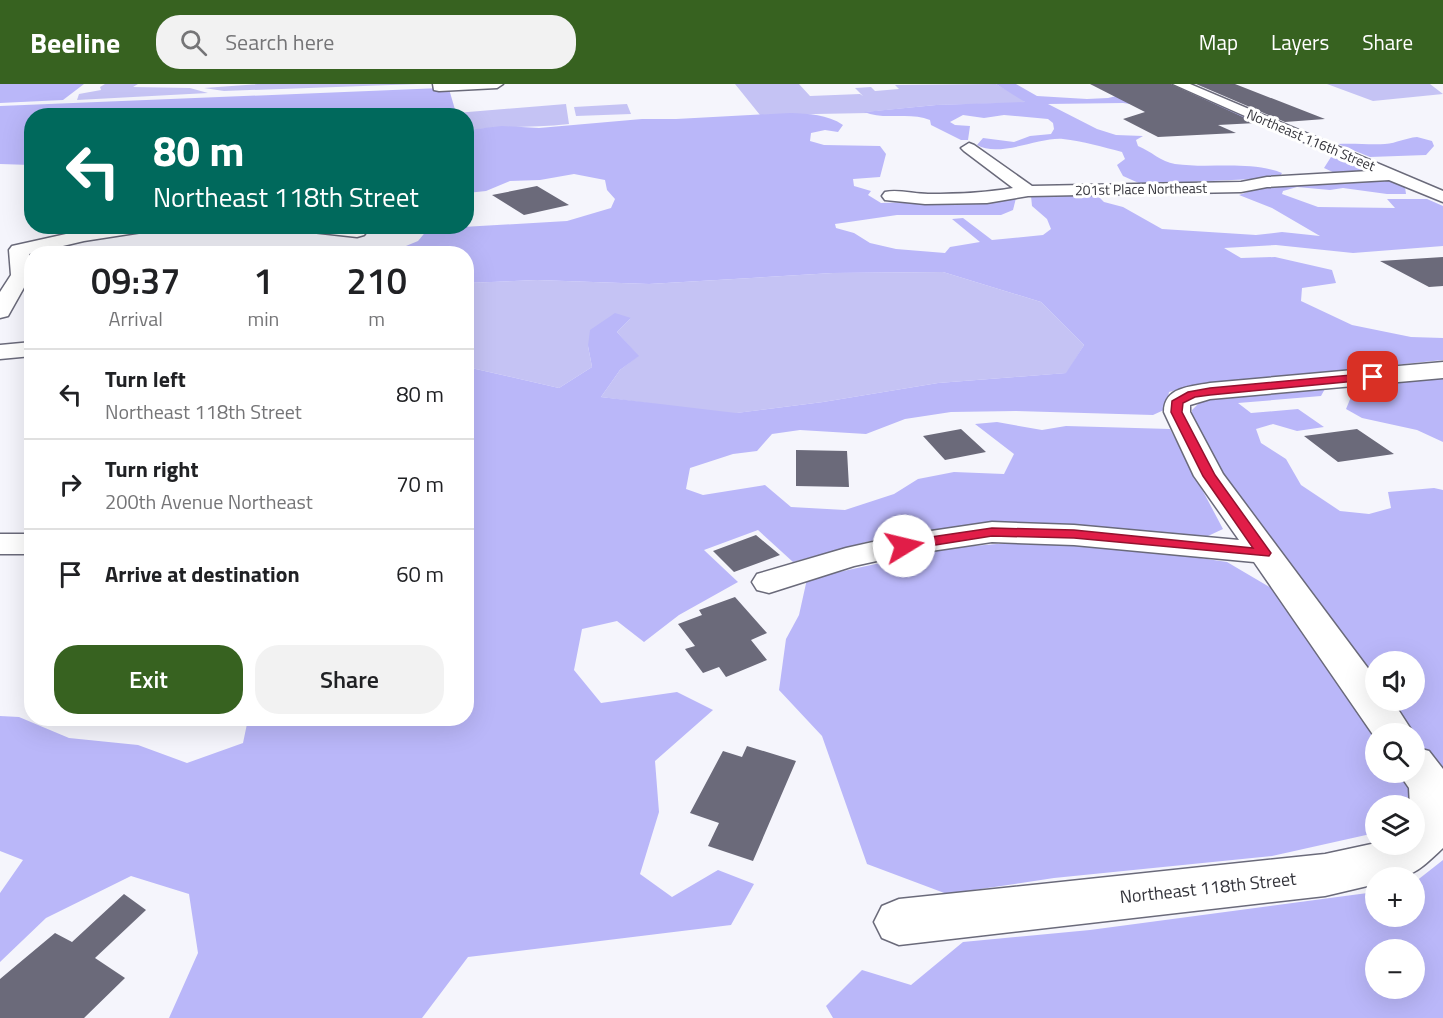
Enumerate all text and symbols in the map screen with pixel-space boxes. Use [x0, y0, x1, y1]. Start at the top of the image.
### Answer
search box [156, 15, 576, 69]
text: Beeline [30, 21, 120, 64]
text: Search here [225, 25, 334, 59]
icon: search [177, 26, 210, 59]
text: Map [1199, 26, 1238, 58]
text: Layers [1271, 26, 1329, 58]
text: Share [1362, 26, 1413, 58]
street label: Northeast 116th Street [1244, 103, 1379, 176]
text: 80 m [153, 118, 245, 182]
icon: left [54, 132, 132, 210]
text: Northeast 118th Street [153, 176, 419, 217]
street label: 201st Place Northeast [1075, 177, 1207, 200]
text: 09:37 [91, 253, 180, 308]
text: 1 [253, 253, 273, 308]
text: 210 [346, 253, 407, 308]
text: Arrival [109, 303, 163, 334]
text: min [247, 303, 279, 334]
text: m [368, 303, 385, 334]
pin [1347, 351, 1398, 402]
icon: arrive [1356, 360, 1389, 393]
text: Turn left [105, 362, 186, 396]
text: 80 m [396, 377, 444, 411]
icon: left [54, 378, 87, 411]
text: Northeast 118th Street [105, 396, 302, 427]
text: Turn right [105, 452, 199, 486]
text: 70 m [396, 467, 444, 501]
icon: right [54, 468, 87, 501]
text: 200th Avenue Northeast [105, 486, 313, 517]
position arrow [872, 514, 936, 578]
text: Arrive at destination [105, 557, 300, 591]
text: 60 m [396, 557, 444, 591]
icon: arrive [54, 558, 87, 591]
button: Exit [54, 645, 243, 714]
button: Share [255, 645, 444, 714]
map controls [1365, 651, 1425, 999]
button: sound [1365, 651, 1425, 711]
button: search [1365, 723, 1425, 783]
button: layers [1365, 795, 1425, 855]
street label: Northeast 118th Street [1118, 865, 1298, 910]
button: + [1365, 867, 1425, 927]
button: − [1365, 939, 1425, 999]

